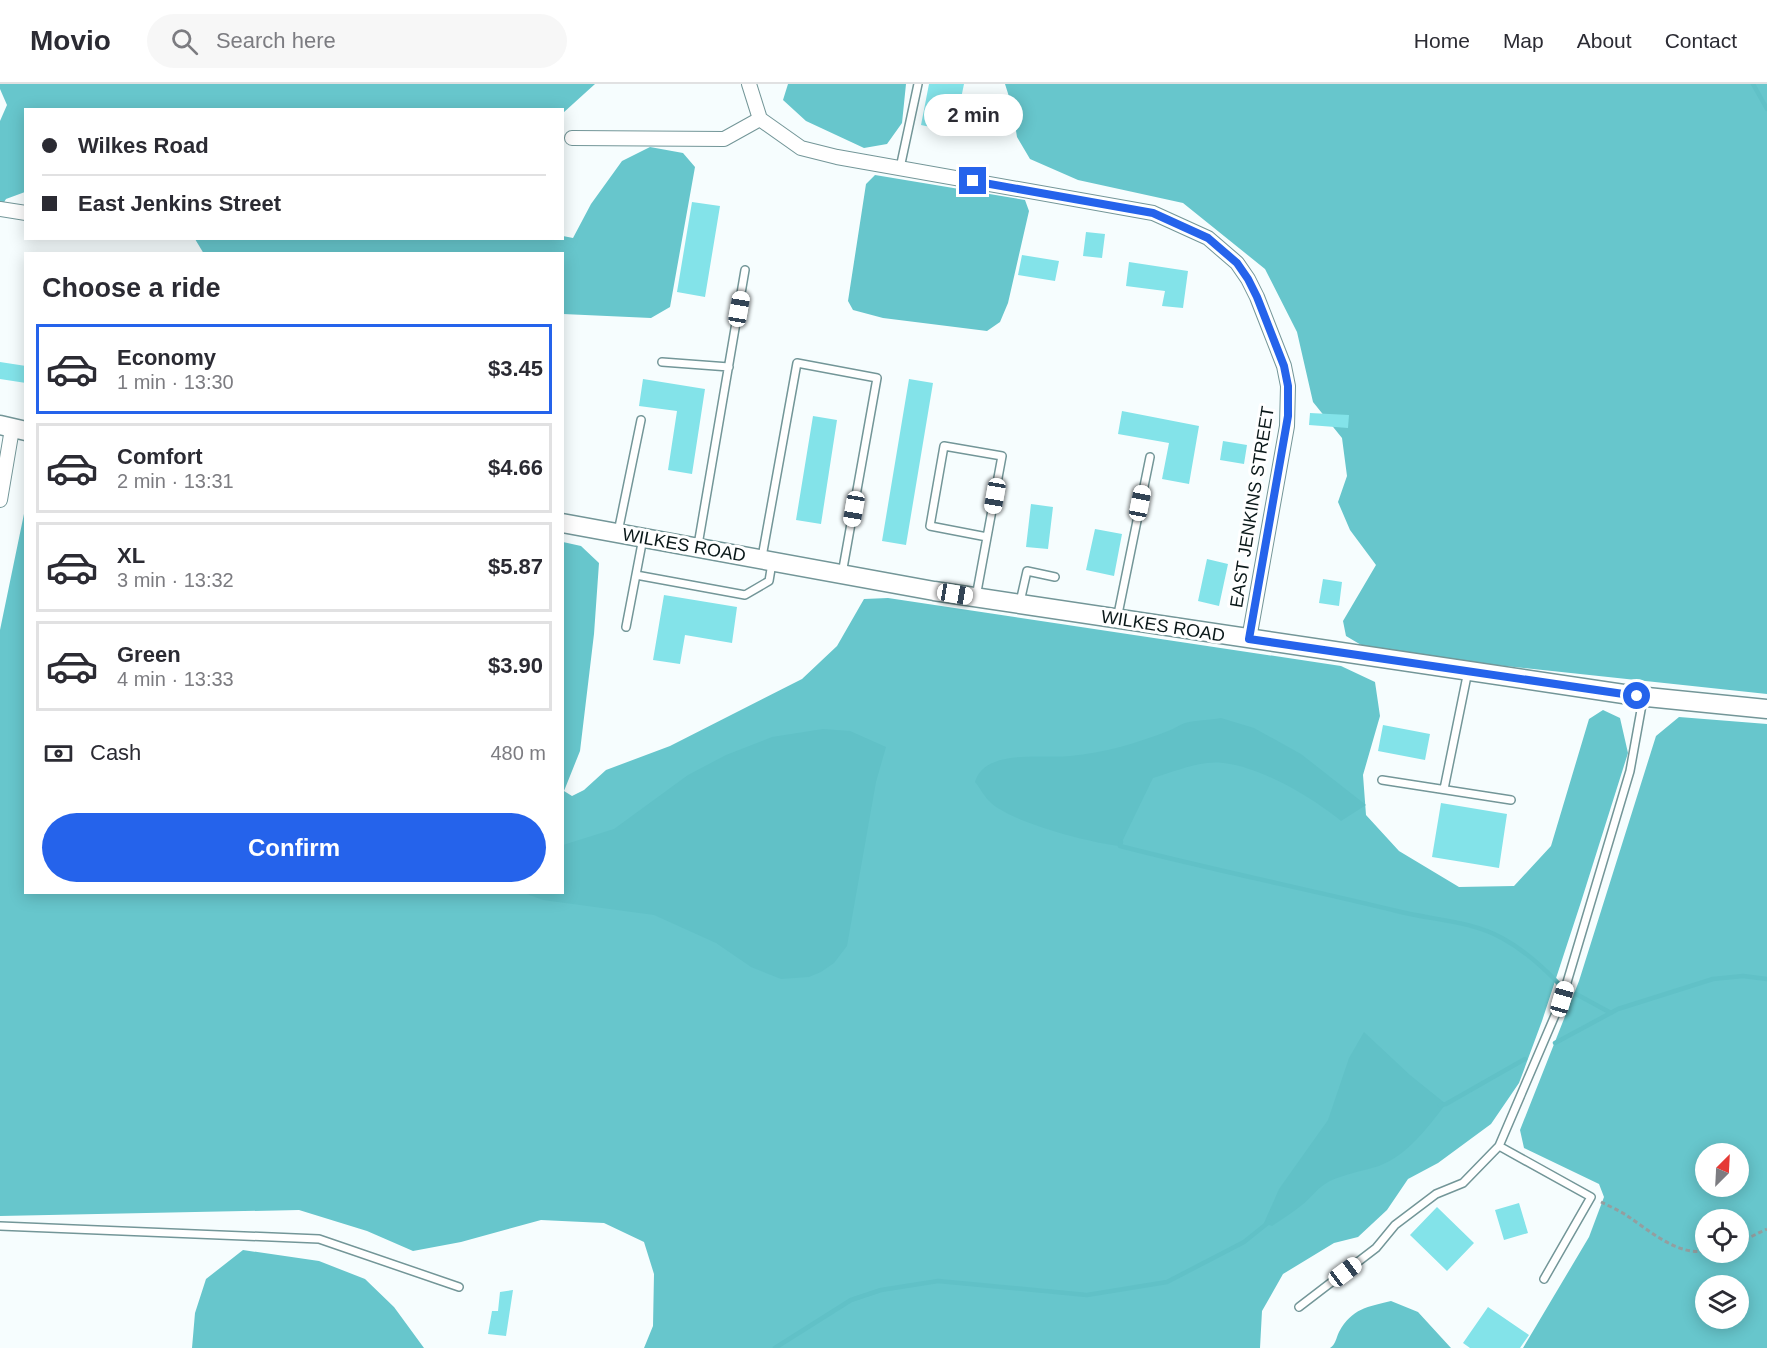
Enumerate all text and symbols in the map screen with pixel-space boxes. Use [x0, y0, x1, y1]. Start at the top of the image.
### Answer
search box [147, 14, 567, 68]
text: Movio [30, 25, 111, 56]
icon: search [168, 25, 201, 58]
text: Search here [216, 28, 336, 53]
text: Home [1414, 29, 1470, 52]
text: Map [1503, 29, 1544, 52]
text: About [1577, 29, 1632, 52]
text: Contact [1665, 29, 1737, 52]
callout: 2 min [924, 94, 1022, 136]
text: 2 min [947, 104, 1000, 126]
text: Wilkes Road [78, 133, 209, 158]
route end [959, 167, 986, 194]
text: East Jenkins Street [78, 191, 281, 216]
text: Choose a ride [42, 273, 221, 303]
car [727, 290, 751, 328]
icon: car [45, 342, 99, 396]
text: Economy [117, 345, 216, 370]
text: $3.45 [488, 356, 543, 381]
text: 1 min · 13:30 [117, 371, 234, 393]
street label: EAST JENKINS STREET [1226, 405, 1278, 609]
icon: car [45, 441, 99, 495]
text: Comfort [117, 444, 203, 469]
text: $4.66 [488, 455, 543, 480]
text: 2 min · 13:31 [117, 470, 234, 492]
car [983, 477, 1007, 515]
car [1128, 484, 1152, 522]
car [842, 490, 866, 528]
street label: WILKES ROAD [621, 524, 747, 566]
icon: car [45, 540, 99, 594]
text: XL [117, 543, 145, 568]
text: $5.87 [488, 554, 543, 579]
text: 3 min · 13:32 [117, 569, 234, 591]
car [936, 582, 974, 606]
street label: WILKES ROAD [1100, 606, 1226, 646]
icon: car [45, 639, 99, 693]
text: Green [117, 642, 181, 667]
text: $3.90 [488, 653, 543, 678]
text: 4 min · 13:33 [117, 668, 234, 690]
route start [1623, 682, 1650, 709]
icon: cash [42, 737, 75, 770]
text: Cash [90, 740, 141, 765]
text: 480 m [490, 742, 546, 764]
button: Confirm [42, 813, 546, 882]
car [1548, 979, 1576, 1019]
north arrow [1695, 1143, 1749, 1197]
map controls [1695, 1143, 1749, 1329]
button: locate [1695, 1209, 1749, 1263]
car [1325, 1254, 1365, 1290]
button: layers [1695, 1275, 1749, 1329]

